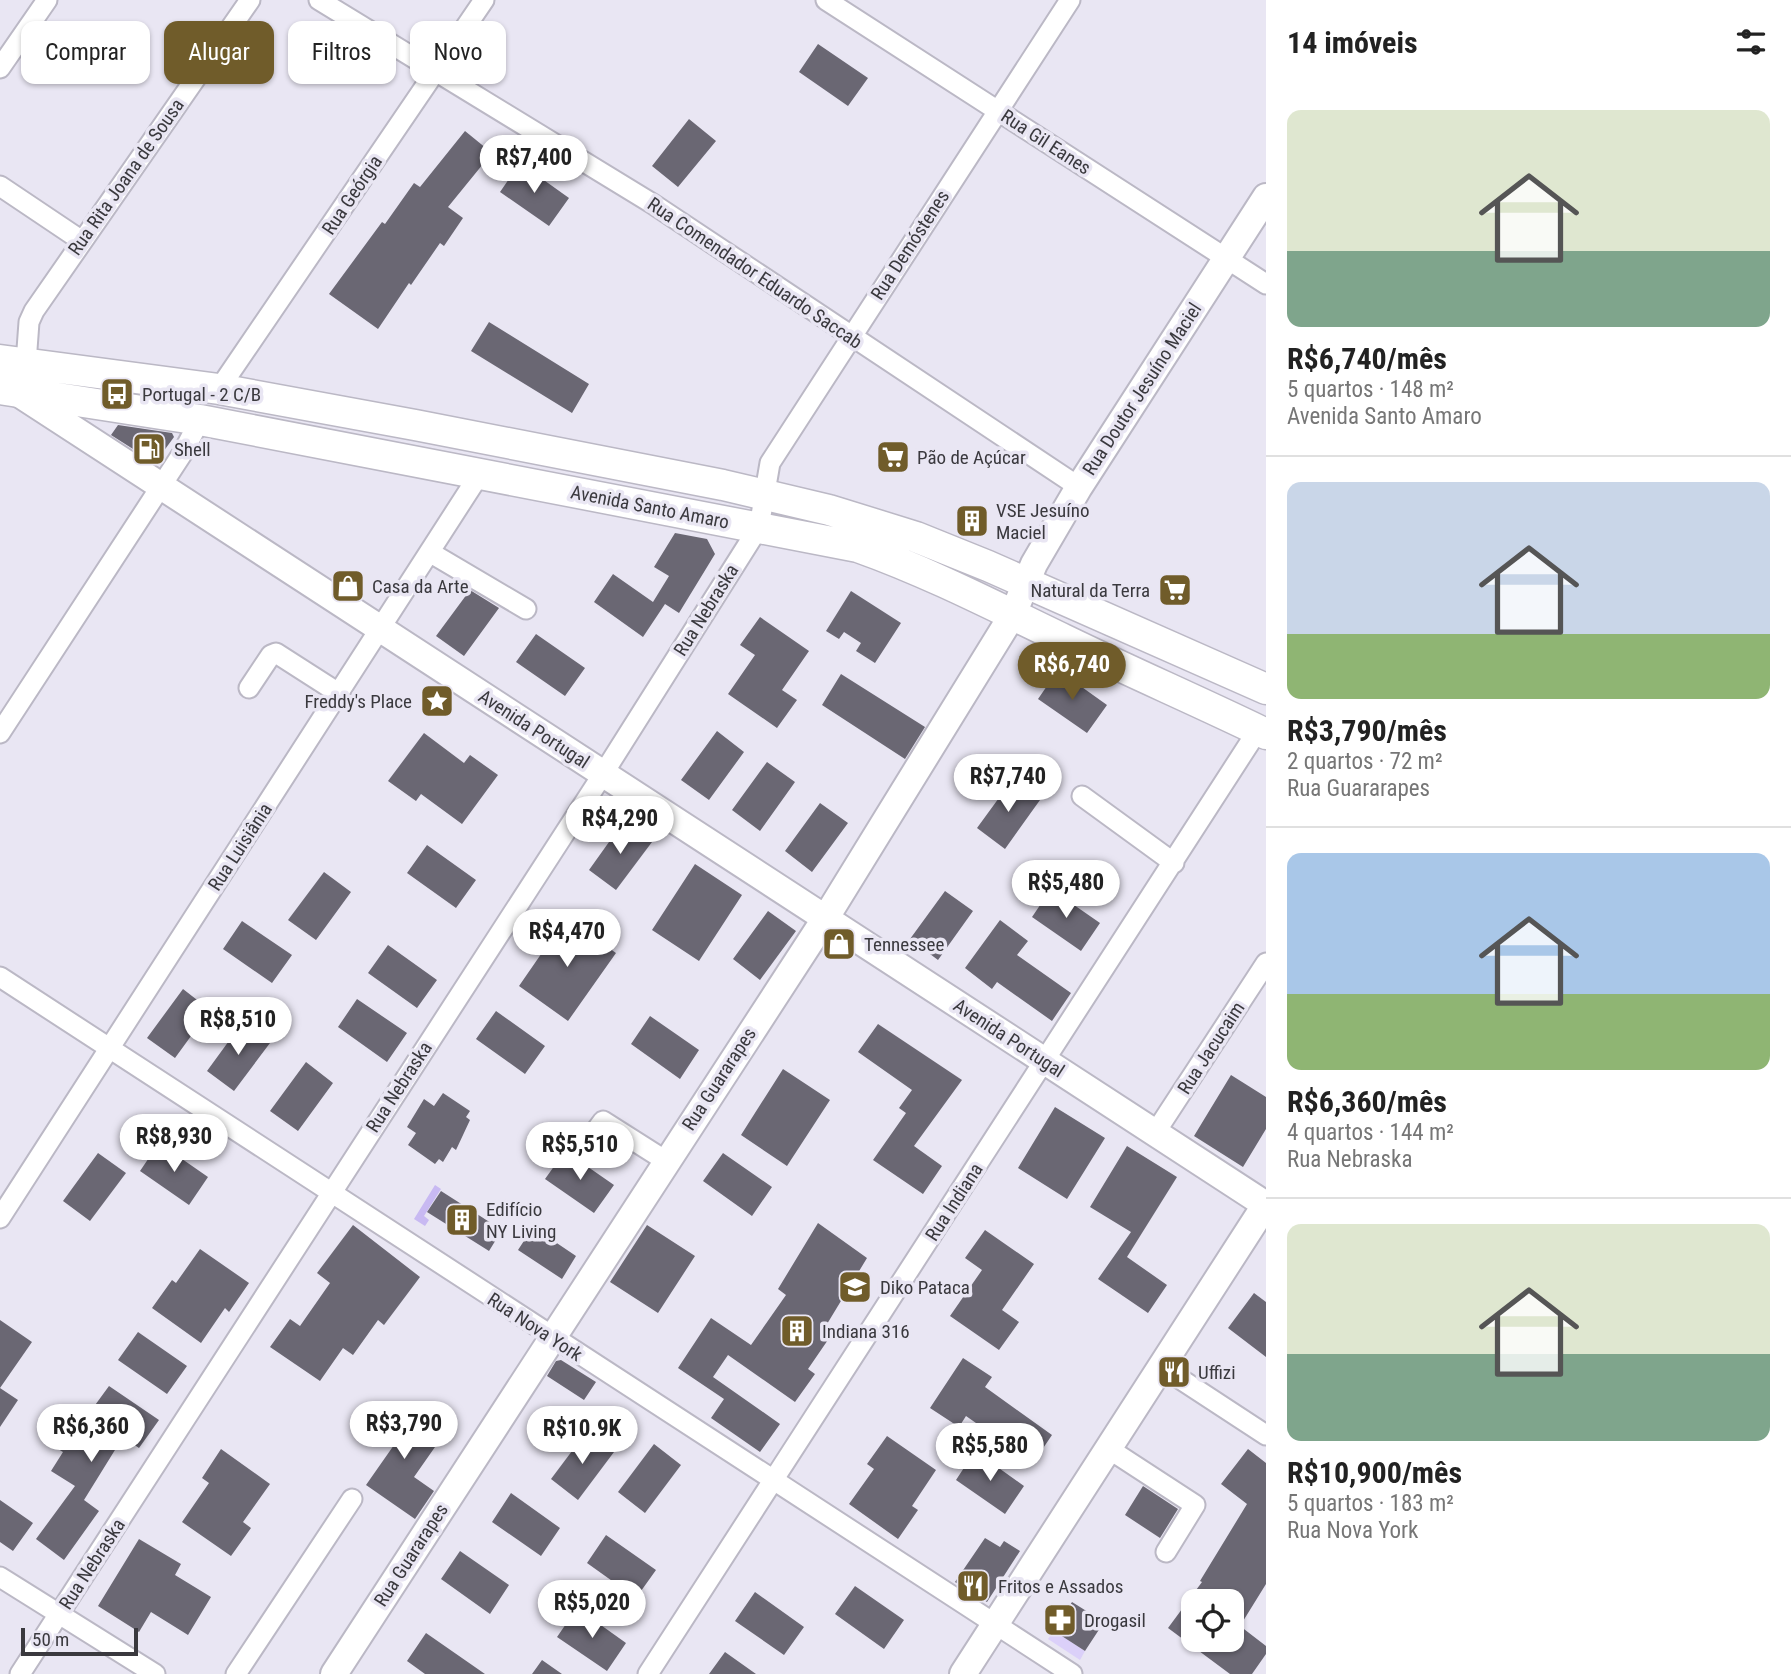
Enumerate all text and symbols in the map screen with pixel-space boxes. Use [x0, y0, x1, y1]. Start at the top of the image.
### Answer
chip: Comprar [21, 21, 150, 84]
chip: Alugar [164, 21, 274, 84]
chip: Filtros [288, 21, 396, 84]
chip: Novo [410, 21, 506, 84]
icon: filters [1732, 23, 1770, 61]
text: 14 imóveis [1287, 25, 1418, 60]
street label: Rua Rita Joana de Sousa [63, 94, 189, 260]
street label: Rua Gil Eanes [997, 104, 1095, 180]
pin: R$7,400 [469, 136, 599, 195]
text: R$7,400 [496, 144, 572, 171]
street label: Rua Geórgia [317, 151, 387, 239]
icon: home [1466, 155, 1592, 281]
street label: Rua Demóstenes [866, 186, 954, 304]
street label: Rua Comendador Eduardo Saccab [643, 192, 867, 354]
street label: Rua Doutor Jesuíno Maciel [1078, 299, 1206, 479]
text: R$6,740/mês [1287, 341, 1447, 376]
bus stop icon: Portugal - 2 C/B [98, 375, 136, 413]
text: 5 quartos · 148 m² [1287, 376, 1454, 403]
place label: Portugal - 2 C/B [142, 383, 261, 406]
text: Avenida Santo Amaro [1287, 403, 1482, 430]
fuel station icon: Shell [130, 430, 168, 468]
place label: Shell [174, 438, 211, 461]
supermarket icon: Pão de Açúcar [874, 438, 912, 476]
place label: Pão de Açúcar [917, 446, 1026, 469]
street label: Avenida Santo Amaro [569, 480, 731, 534]
place label: VSE Jesuíno Maciel [996, 499, 1089, 544]
building icon: VSE Jesuíno Maciel [953, 502, 991, 540]
icon: home [1466, 527, 1592, 653]
street label: Rua Nebraska [669, 560, 743, 660]
shop icon: Casa da Arte [329, 567, 367, 605]
supermarket icon: Natural da Terra [1156, 571, 1194, 609]
place label: Casa da Arte [372, 575, 469, 598]
place label: Natural da Terra [1030, 579, 1150, 602]
pin: R$6,740 [1007, 642, 1137, 702]
text: R$6,740 [1034, 651, 1110, 678]
place icon: Freddy's Place [418, 682, 456, 720]
street label: Avenida Portugal [474, 685, 594, 773]
place label: Freddy's Place [304, 690, 412, 713]
text: R$3,790/mês [1287, 713, 1447, 748]
text: 2 quartos · 72 m² [1287, 748, 1443, 775]
pin: R$7,740 [943, 754, 1073, 814]
text: R$7,740 [970, 763, 1046, 790]
text: Rua Guararapes [1287, 775, 1430, 802]
pin: R$4,290 [555, 796, 685, 856]
street label: Rua Luisiânia [203, 799, 277, 895]
text: R$4,290 [582, 805, 658, 832]
pin: R$5,480 [1001, 860, 1131, 920]
text: R$5,480 [1028, 869, 1104, 896]
icon: home [1466, 898, 1592, 1024]
pin: R$4,470 [502, 909, 632, 969]
text: R$4,470 [529, 918, 605, 945]
shop icon: Tennessee [820, 925, 858, 963]
place label: Tennessee [864, 933, 944, 956]
street label: Avenida Portugal [949, 994, 1069, 1082]
street label: Rua Jacucaim [1173, 997, 1249, 1099]
pin: R$8,510 [173, 998, 303, 1057]
text: R$8,510 [200, 1006, 276, 1033]
street label: Rua Guararapes [677, 1023, 761, 1135]
street label: Rua Nebraska [361, 1037, 437, 1137]
text: R$6,360/mês [1287, 1084, 1447, 1119]
pin: R$8,930 [109, 1114, 239, 1174]
text: 4 quartos · 144 m² [1287, 1119, 1454, 1146]
pin: R$5,510 [515, 1122, 645, 1182]
text: R$8,930 [136, 1123, 212, 1150]
text: R$5,510 [542, 1131, 618, 1158]
text: Rua Nebraska [1287, 1146, 1412, 1173]
street label: Rua Indiana [920, 1159, 988, 1245]
place label: Edifício NY Living [486, 1198, 556, 1243]
building icon: Edifício NY Living [443, 1201, 481, 1239]
school or university icon: Diko Pataca [836, 1268, 874, 1306]
icon: home [1466, 1269, 1592, 1395]
place label: Diko Pataca [880, 1276, 970, 1299]
street label: Rua Nova York [483, 1288, 587, 1366]
building icon: Indiana 316 [778, 1312, 816, 1350]
place label: Indiana 316 [822, 1320, 910, 1343]
restaurant icon: Uffizi [1155, 1353, 1193, 1391]
place label: Uffizi [1198, 1361, 1236, 1384]
pin: R$3,790 [339, 1402, 469, 1461]
pin: R$6,360 [26, 1404, 156, 1464]
pin: R$10.9K [517, 1406, 647, 1466]
text: R$3,790 [366, 1410, 442, 1437]
text: R$6,360 [53, 1413, 129, 1440]
text: R$10.9K [543, 1415, 621, 1442]
pin: R$5,580 [925, 1424, 1055, 1483]
text: R$5,580 [952, 1432, 1028, 1459]
text: R$10,900/mês [1287, 1455, 1462, 1490]
text: 5 quartos · 183 m² [1287, 1490, 1454, 1517]
street label: Rua Guararapes [369, 1499, 453, 1611]
street label: Rua Nebraska [54, 1514, 130, 1614]
text: Rua Nova York [1287, 1517, 1418, 1544]
restaurant icon: Fritos e Assados [954, 1567, 992, 1605]
place label: Fritos e Assados [998, 1575, 1123, 1598]
pin: R$5,020 [527, 1580, 657, 1640]
text: R$5,020 [554, 1589, 630, 1616]
map controls [1181, 1589, 1244, 1652]
button: locate [1181, 1589, 1244, 1652]
pharmacy icon: Drogasil [1041, 1601, 1079, 1639]
place label: Drogasil [1084, 1609, 1146, 1632]
scale bar [21, 1625, 138, 1657]
text: 50 m [32, 1628, 69, 1651]

